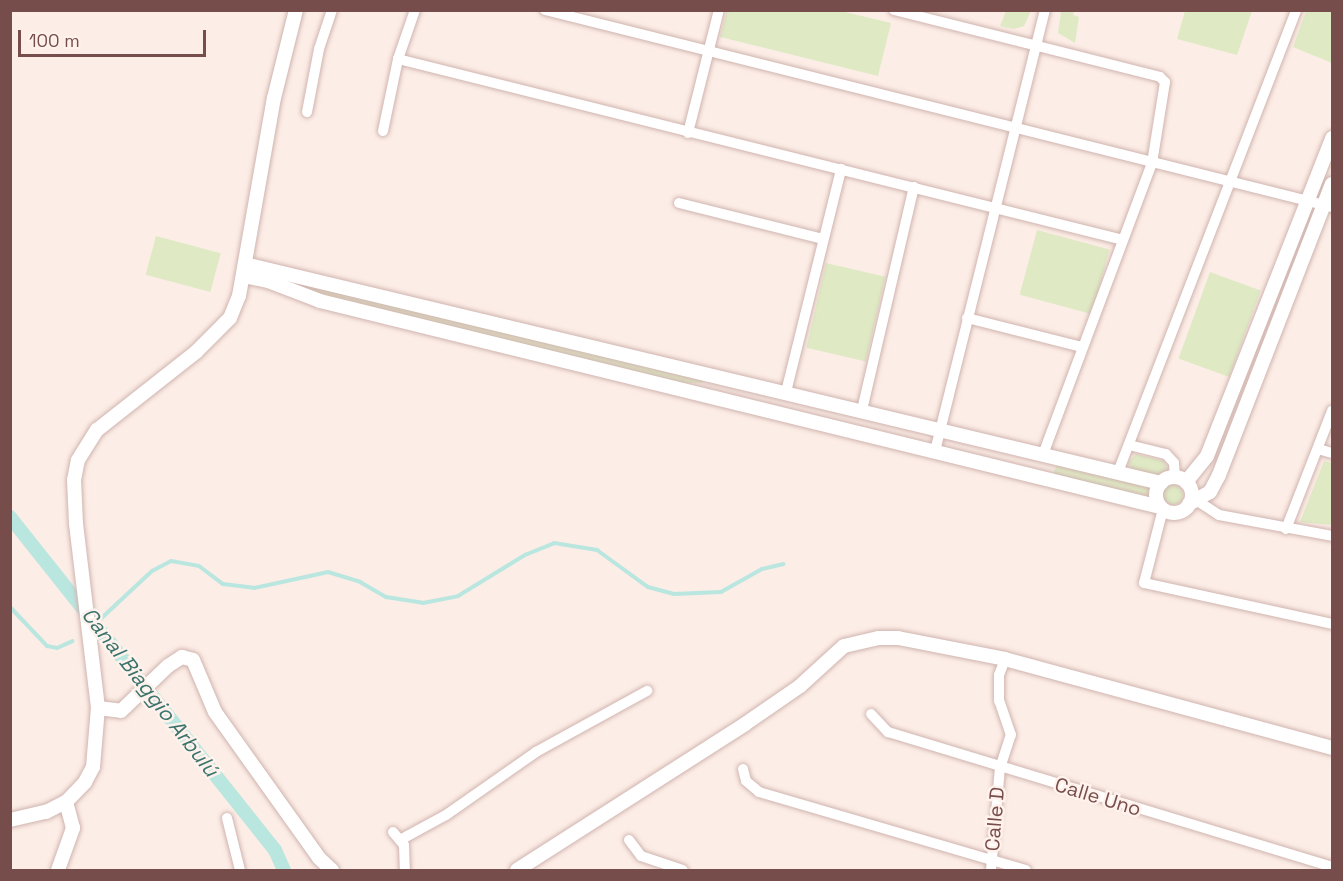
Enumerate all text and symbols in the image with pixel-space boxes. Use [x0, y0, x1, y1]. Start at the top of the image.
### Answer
scale bar [21, 18, 208, 56]
text: 100 m [29, 29, 80, 52]
water label: Canal Biaggio Arbulú [76, 602, 224, 782]
street label: Calle Uno [1052, 773, 1144, 821]
street label: Calle D [980, 786, 1010, 852]

